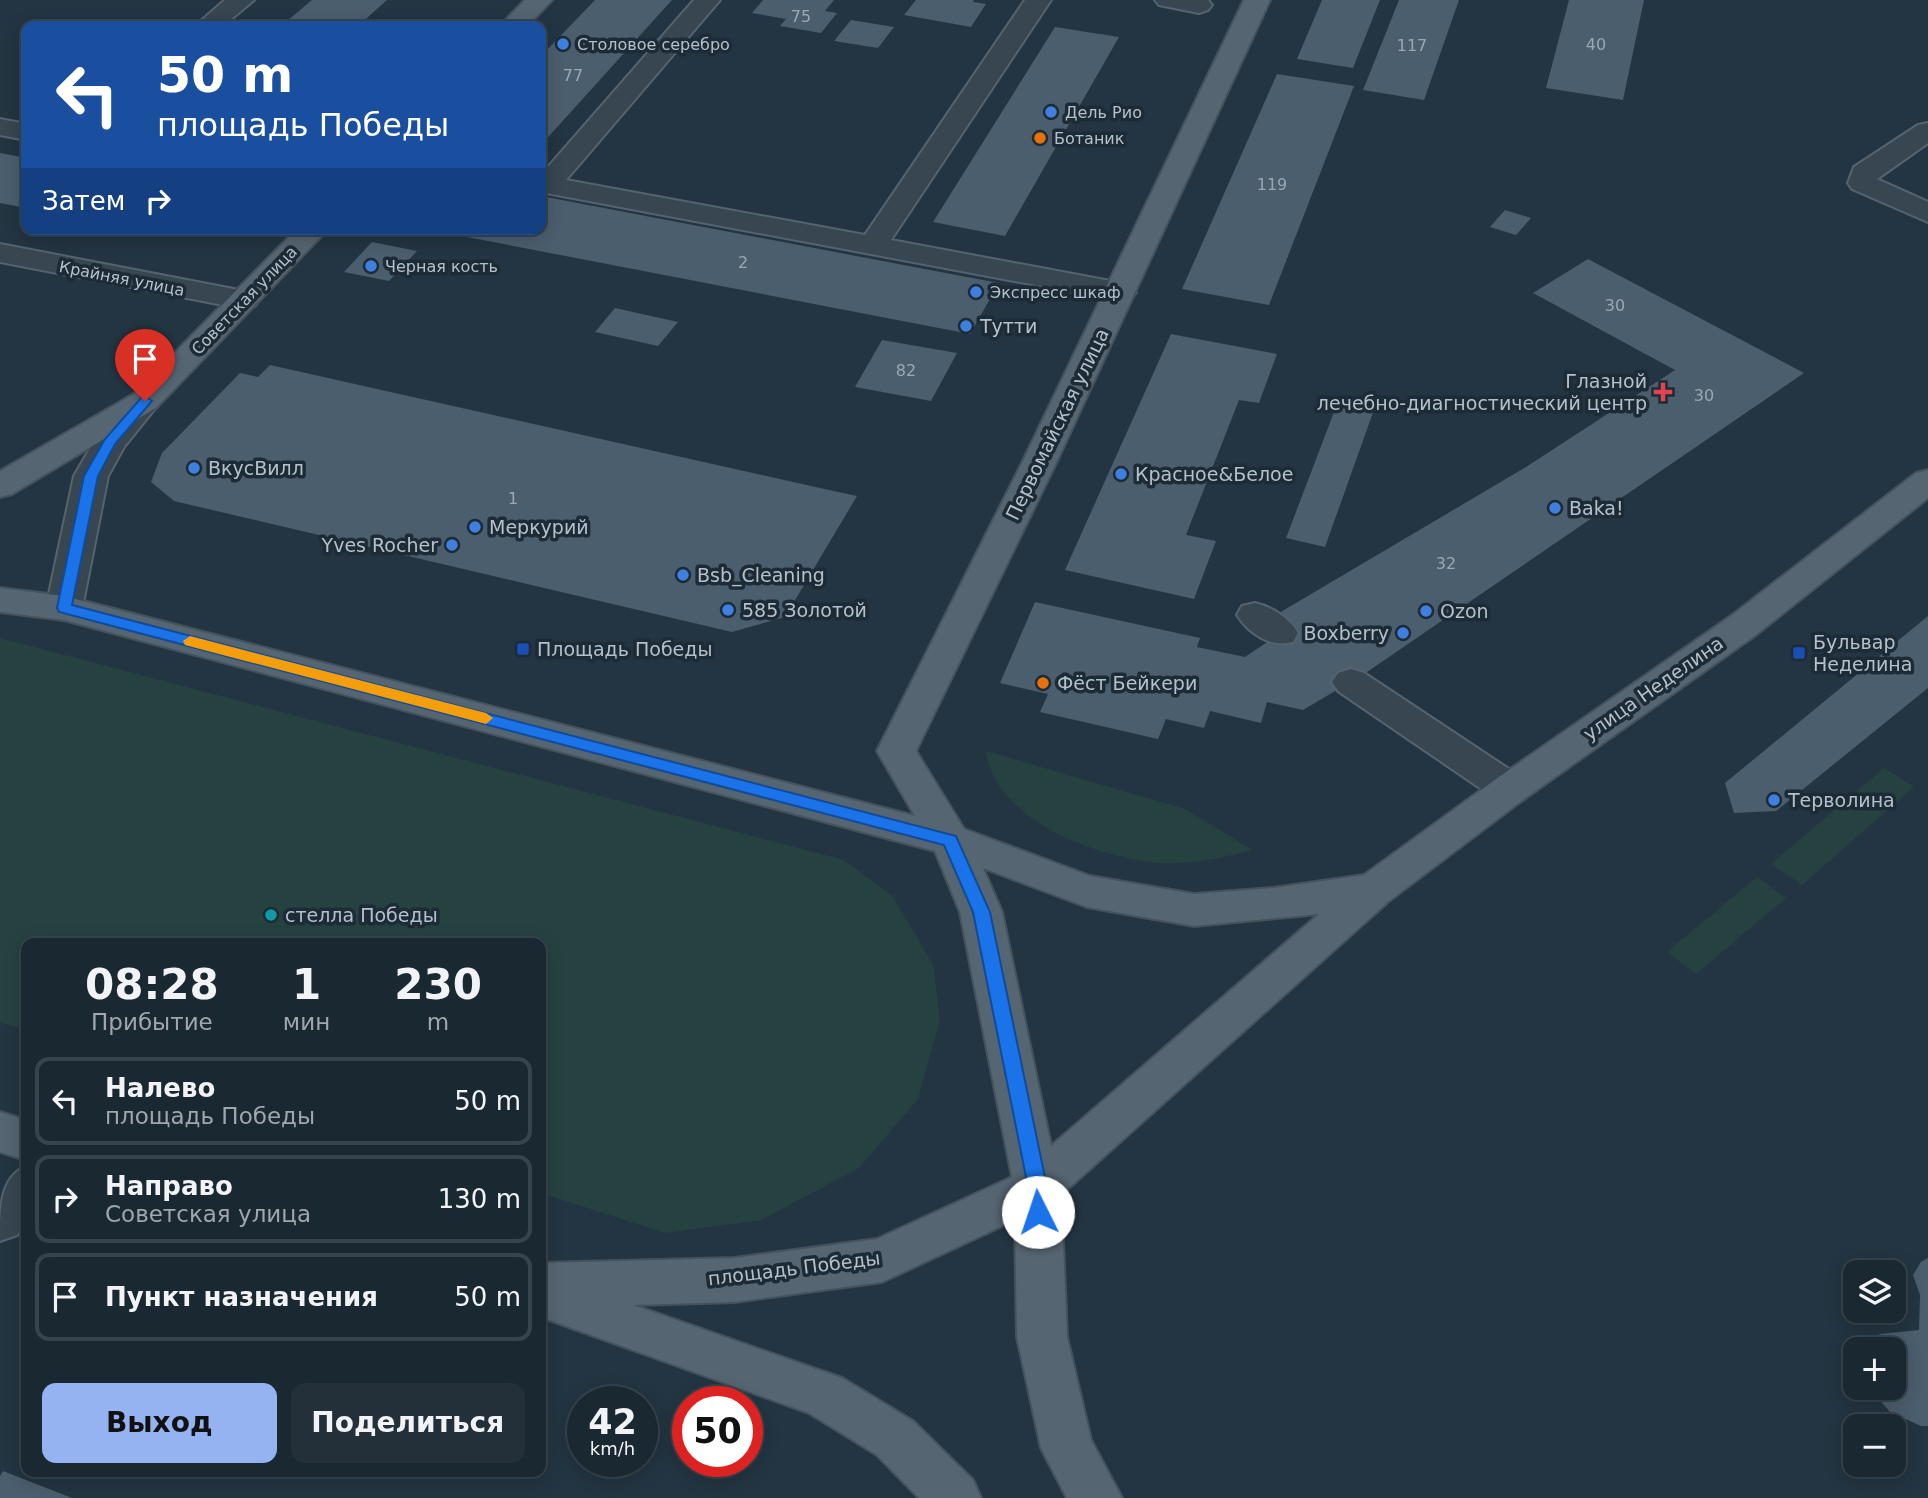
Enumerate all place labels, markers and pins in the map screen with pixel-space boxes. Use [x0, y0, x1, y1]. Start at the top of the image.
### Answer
place label: Столовое серебро [577, 35, 730, 54]
marker: Столовое серебро [555, 36, 571, 52]
place label: Дель Рио [1065, 103, 1142, 122]
marker: Дель Рио [1043, 104, 1059, 120]
place label: Ботаник [1054, 129, 1125, 148]
marker: Ботаник [1032, 130, 1048, 146]
place label: Черная кость [385, 257, 498, 276]
marker: Черная кость [363, 258, 379, 274]
place label: Экспресс шкаф [990, 283, 1121, 302]
marker: Экспресс шкаф [968, 284, 984, 300]
place label: Тутти [979, 315, 1037, 337]
marker: Тутти [958, 318, 974, 334]
pin [115, 329, 175, 401]
place label: Глазной лечебно-диагностический центр [1317, 370, 1647, 414]
marker: Глазной лечебно-диагностический центр [1653, 382, 1673, 402]
place label: ВкусВилл [208, 457, 304, 479]
marker: ВкусВилл [186, 460, 202, 476]
place label: Красное&Белое [1135, 463, 1293, 485]
marker: Красное&Белое [1113, 466, 1129, 482]
place label: Baka! [1569, 497, 1624, 519]
marker: Baka! [1547, 500, 1563, 516]
place label: Меркурий [489, 516, 589, 538]
marker: Меркурий [467, 519, 483, 535]
place label: Yves Rocher [321, 534, 438, 556]
marker: Yves Rocher [444, 537, 460, 553]
place label: Bsb_Cleaning [697, 564, 825, 587]
marker: Bsb_Cleaning [675, 567, 691, 583]
place label: 585 Золотой [742, 599, 867, 621]
place label: Ozon [1440, 600, 1489, 622]
marker: 585 Золотой [720, 602, 736, 618]
marker: Ozon [1418, 603, 1434, 619]
place label: Boxberry [1303, 622, 1389, 644]
marker: Boxberry [1395, 625, 1411, 641]
place label: Бульвар Неделина [1813, 631, 1912, 675]
place label: Площадь Победы [537, 638, 712, 660]
marker: Площадь Победы [515, 641, 531, 657]
marker: Бульвар Неделина [1791, 645, 1807, 661]
place label: Фёст Бейкери [1057, 672, 1197, 694]
marker: Фёст Бейкери [1035, 675, 1051, 691]
place label: Терволина [1787, 789, 1895, 811]
marker: Терволина [1766, 792, 1782, 808]
place label: стелла Победы [285, 904, 438, 926]
marker: стелла Победы [263, 907, 279, 923]

